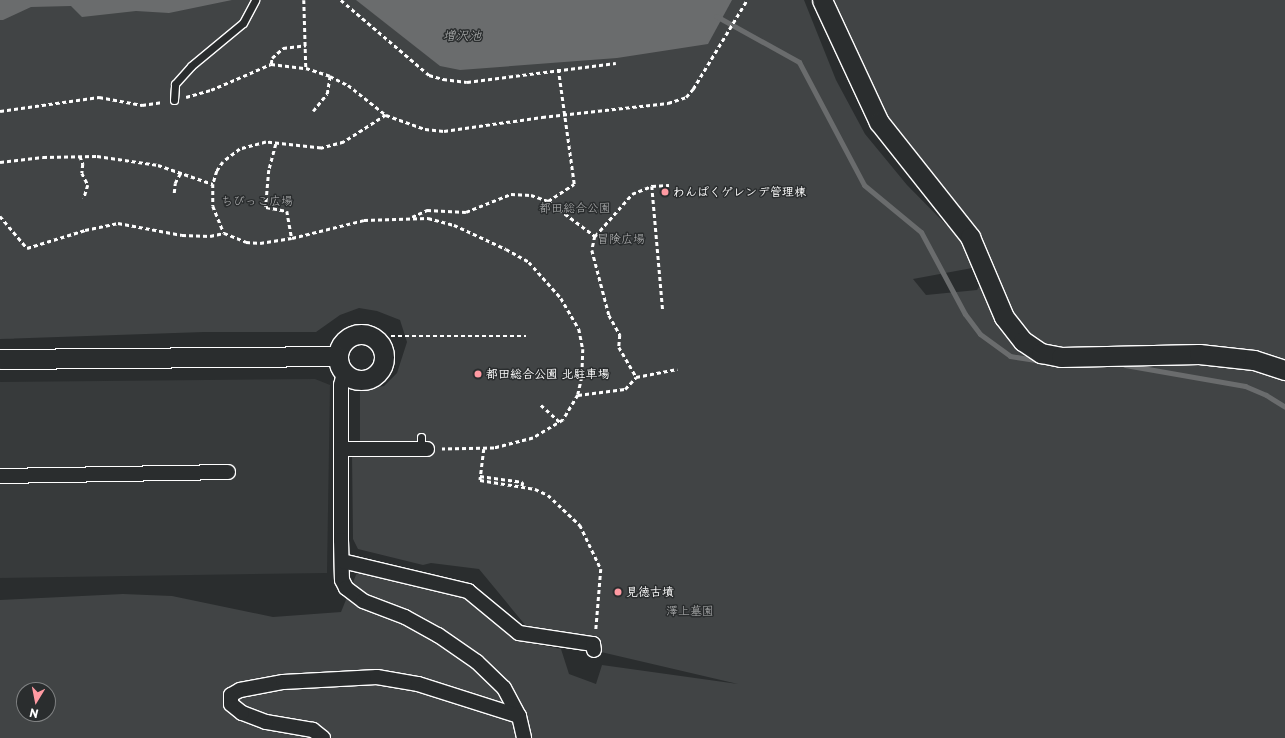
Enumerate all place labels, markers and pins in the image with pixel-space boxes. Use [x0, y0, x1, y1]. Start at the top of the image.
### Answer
place label: わんぱくゲレンデ管理棟 [673, 185, 805, 199]
marker: わんぱくゲレンデ管理棟 [660, 187, 670, 197]
place label: 都田総合公園 北駐車場 [486, 367, 610, 381]
marker: 都田総合公園 北駐車場 [473, 369, 483, 379]
place label: 見徳古墳 [626, 585, 674, 599]
marker: 見徳古墳 [613, 587, 623, 597]

